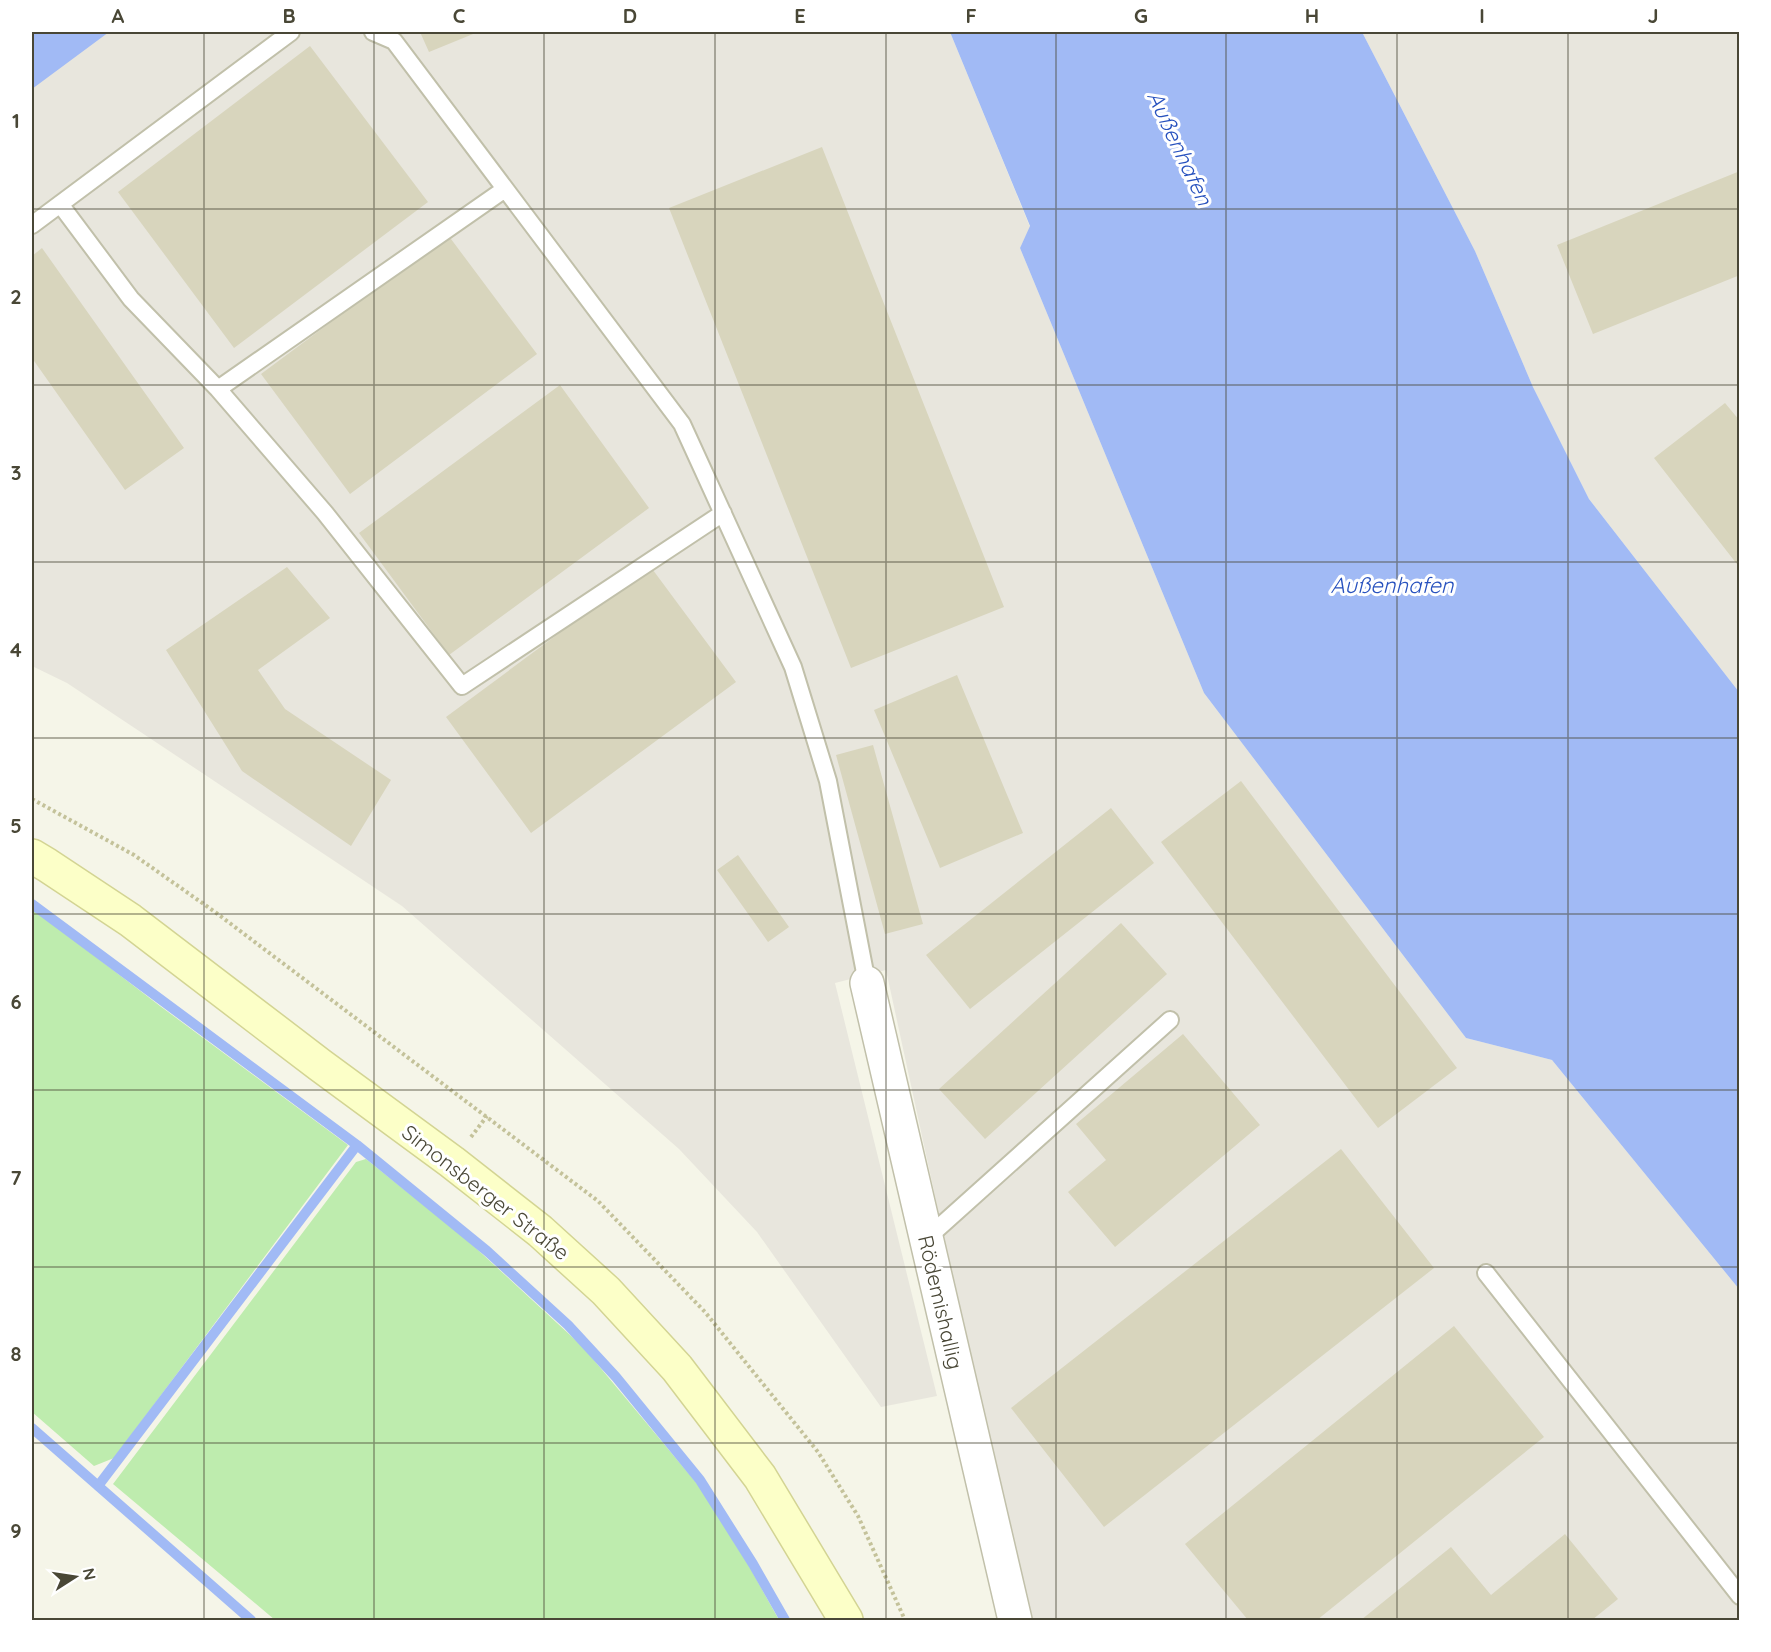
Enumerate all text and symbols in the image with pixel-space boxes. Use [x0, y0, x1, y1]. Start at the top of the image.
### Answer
text: A [112, 3, 125, 28]
text: B [282, 3, 296, 28]
text: C [453, 3, 466, 28]
text: D [623, 3, 637, 28]
text: E [794, 3, 806, 28]
text: F [965, 3, 977, 28]
text: G [1134, 3, 1148, 28]
text: H [1305, 3, 1319, 28]
text: I [1479, 3, 1485, 28]
text: J [1647, 3, 1659, 28]
water label: Außenhafen [1141, 86, 1219, 211]
text: 1 [12, 108, 20, 133]
text: 2 [10, 284, 22, 309]
text: 3 [11, 460, 21, 485]
water label: Außenhafen [1330, 571, 1455, 599]
text: 4 [10, 637, 22, 662]
text: 5 [10, 813, 22, 838]
text: 6 [10, 989, 22, 1014]
street label: Simonsberger Straße [397, 1119, 575, 1265]
text: 7 [11, 1165, 22, 1190]
street label: Rödemishallig [913, 1232, 969, 1372]
text: 8 [11, 1341, 22, 1366]
text: 9 [10, 1518, 22, 1543]
north arrow [45, 1547, 105, 1607]
text: N [79, 1566, 101, 1582]

